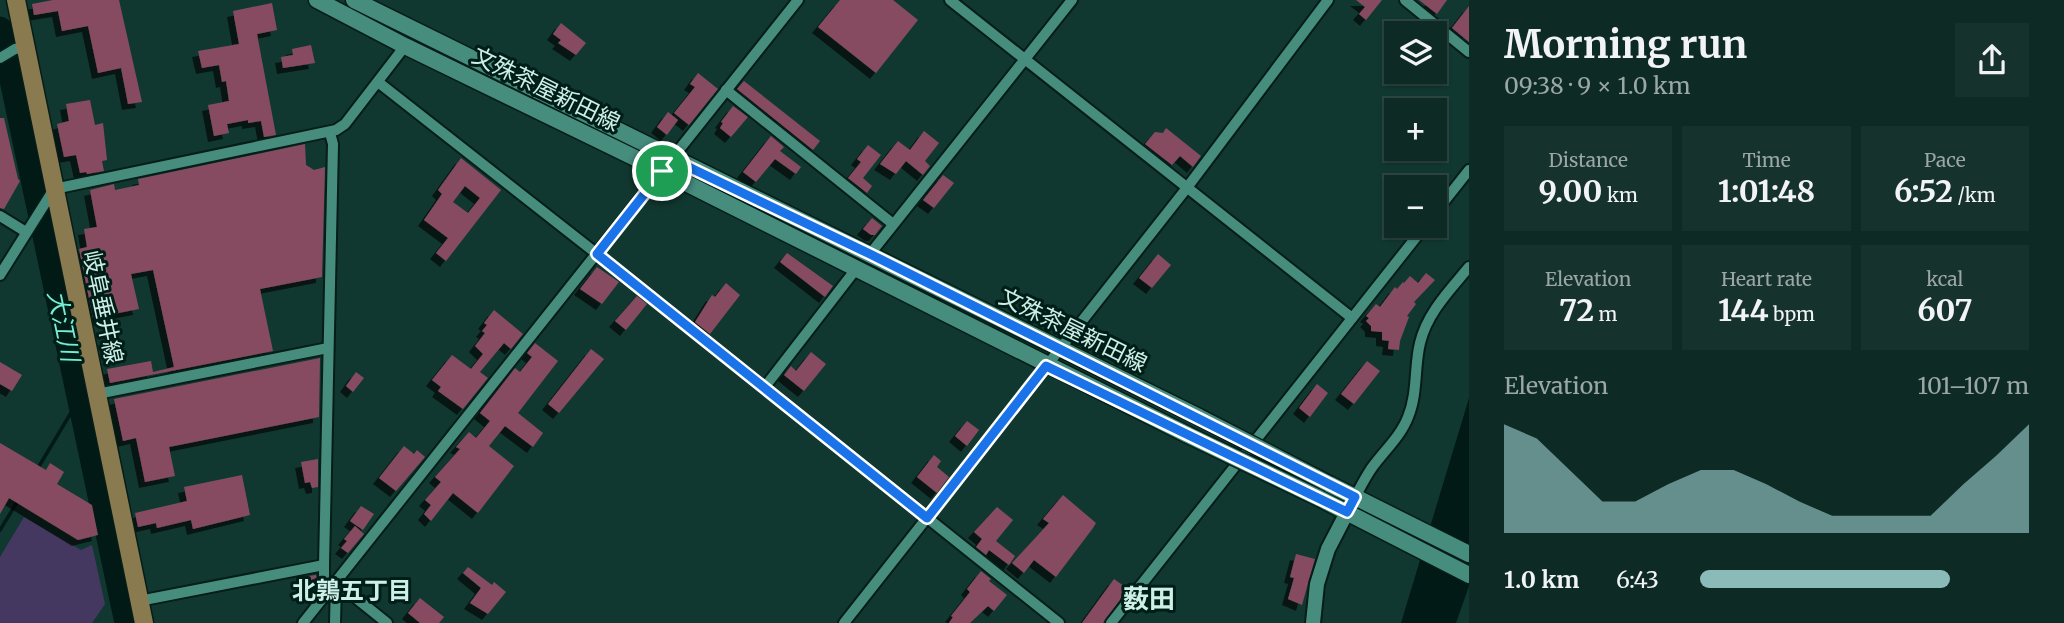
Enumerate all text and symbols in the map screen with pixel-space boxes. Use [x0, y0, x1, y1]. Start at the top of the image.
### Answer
map controls [1384, 21, 1447, 238]
button: layers [1384, 21, 1447, 84]
text: Morning run [1504, 21, 1747, 68]
button: share [1955, 23, 2029, 97]
street label: 文殊茶屋新田線 [468, 40, 625, 137]
text: 09:38 · 9 × 1.0 km [1504, 71, 1691, 100]
button: + [1384, 98, 1447, 161]
pin [632, 141, 692, 201]
text: Distance [1548, 148, 1628, 172]
text: Time [1742, 148, 1791, 172]
text: Pace [1924, 148, 1966, 172]
icon: arrive [643, 152, 681, 190]
text: 9.00 [1538, 172, 1602, 210]
text: 1:01:48 [1718, 172, 1815, 210]
text: 6:52 [1894, 172, 1953, 210]
button: − [1384, 175, 1447, 238]
text: km [1602, 183, 1638, 207]
text: /km [1953, 183, 1996, 207]
street label: 岐阜垂井線 [77, 248, 130, 366]
text: Elevation [1545, 267, 1631, 291]
text: Heart rate [1721, 267, 1812, 291]
text: kcal [1926, 267, 1964, 291]
street label: 文殊茶屋新田線 [995, 281, 1152, 378]
water label: 大江川 [41, 287, 87, 367]
text: 72 [1559, 291, 1594, 329]
text: 144 [1718, 291, 1768, 329]
text: 607 [1917, 291, 1973, 329]
text: m [1594, 302, 1617, 326]
text: bpm [1768, 302, 1815, 326]
text: Elevation [1504, 371, 1608, 400]
text: 101–107 m [1918, 371, 2029, 400]
text: 1.0 km [1504, 565, 1579, 594]
text: 6:43 [1616, 565, 1659, 594]
district label: 北鶉五丁目 [292, 575, 412, 606]
district label: 薮田 [1123, 582, 1175, 615]

